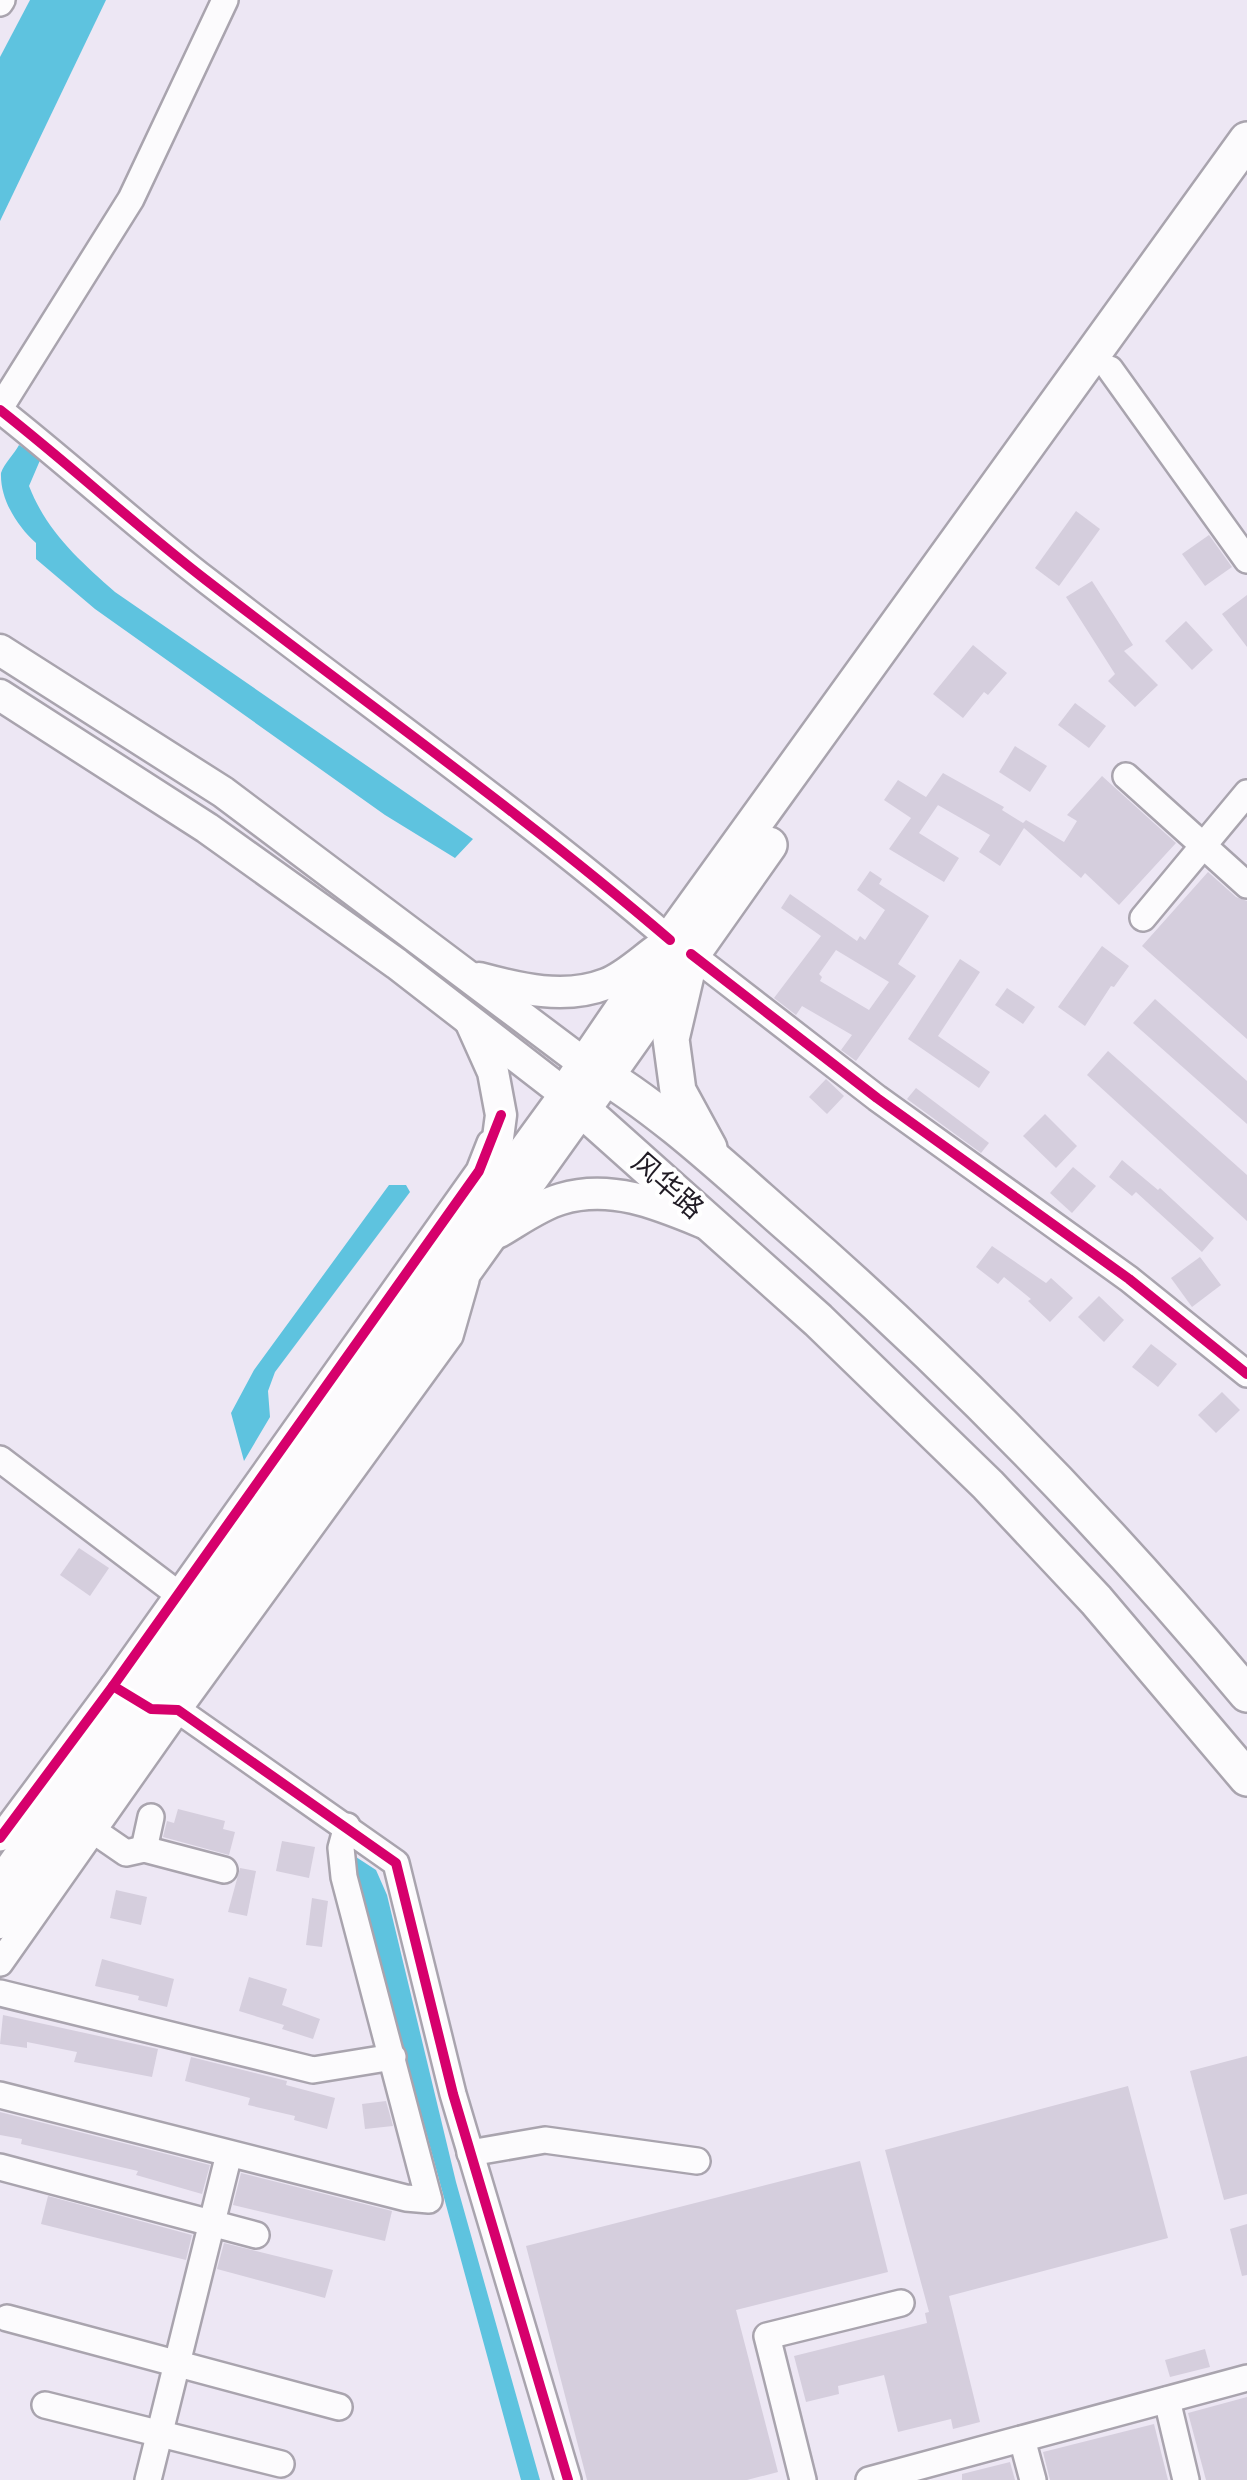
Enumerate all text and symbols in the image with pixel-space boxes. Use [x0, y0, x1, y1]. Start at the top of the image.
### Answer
street label: 风华路 [624, 1144, 712, 1226]

